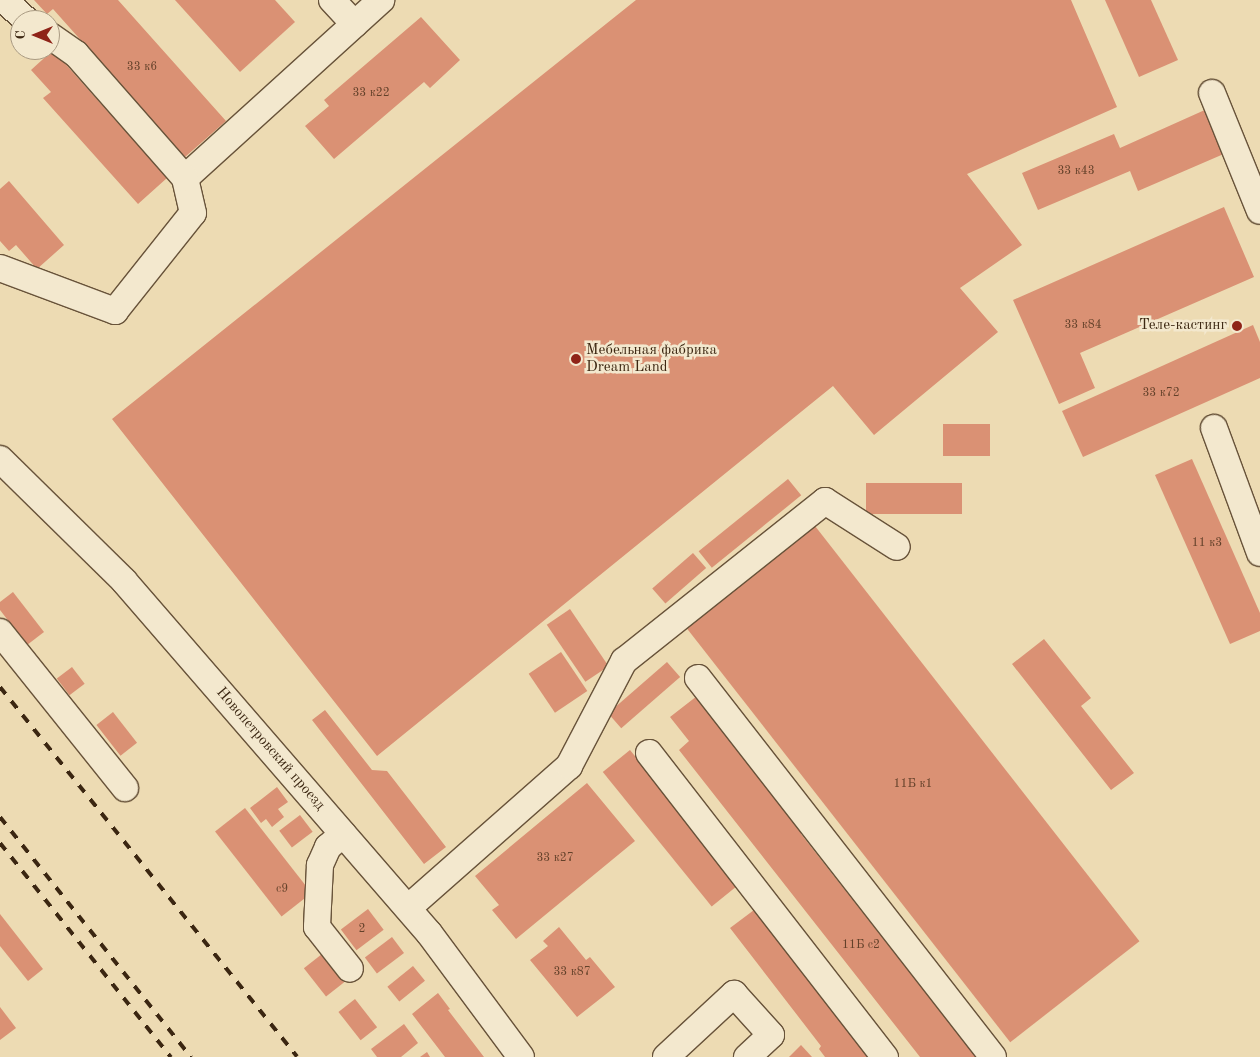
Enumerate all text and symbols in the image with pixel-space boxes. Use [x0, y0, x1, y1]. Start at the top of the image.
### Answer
north arrow [10, 10, 60, 60]
text: С [14, 30, 28, 40]
house number: 33 к6 [127, 61, 157, 75]
house number: 33 к22 [352, 87, 390, 101]
house number: 33 к43 [1057, 165, 1095, 179]
place label: Теле-кастинг [1139, 317, 1227, 335]
house number: 33 к84 [1064, 319, 1102, 333]
marker: Теле-кастинг [1231, 320, 1243, 332]
place label: Мебельная фабрика Dream Land [586, 341, 717, 376]
marker: Мебельная фабрика Dream Land [570, 353, 582, 365]
house number: 33 к72 [1142, 387, 1180, 401]
house number: 11 к3 [1192, 537, 1222, 551]
street label: Новопетровский проезд [212, 684, 328, 814]
house number: 11Б к1 [894, 778, 932, 792]
house number: 33 к27 [536, 852, 574, 866]
house number: с9 [276, 883, 288, 897]
house number: 2 [359, 923, 365, 937]
house number: 11Б с2 [842, 939, 880, 953]
house number: 33 к87 [553, 966, 591, 980]

